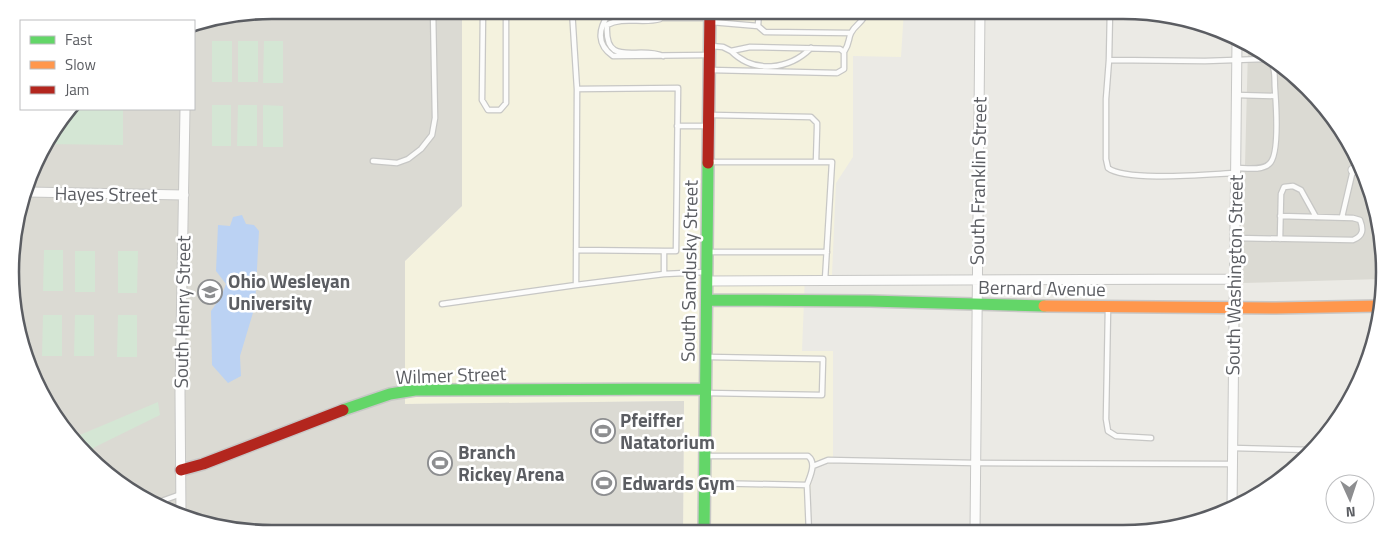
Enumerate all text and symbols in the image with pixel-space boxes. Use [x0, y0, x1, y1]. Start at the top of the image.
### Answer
legend [20, 20, 195, 110]
text: Fast [65, 28, 93, 51]
text: Slow [65, 53, 96, 76]
text: Jam [65, 78, 89, 101]
street label: South Franklin Street [962, 96, 993, 265]
street label: South Washington Street [1217, 174, 1250, 376]
street label: Hayes Street [54, 178, 158, 209]
street label: South Sandusky Street [672, 179, 705, 362]
street label: South Henry Street [166, 235, 197, 389]
place label: Ohio Wesleyan University [228, 266, 350, 317]
street label: Bernard Avenue [978, 272, 1106, 303]
school or university icon: Ohio Wesleyan University [197, 279, 223, 305]
street label: Wilmer Street [395, 358, 507, 391]
place label: Pfeiffer Natatorium [620, 405, 715, 456]
sports icon: Pfeiffer Natatorium [590, 418, 616, 444]
place label: Branch Rickey Arena [458, 437, 565, 488]
sports icon: Branch Rickey Arena [427, 450, 453, 476]
place label: Edwards Gym [622, 468, 735, 497]
sports icon: Edwards Gym [591, 470, 617, 496]
north arrow [1325, 474, 1375, 524]
text: N [1345, 502, 1356, 523]

